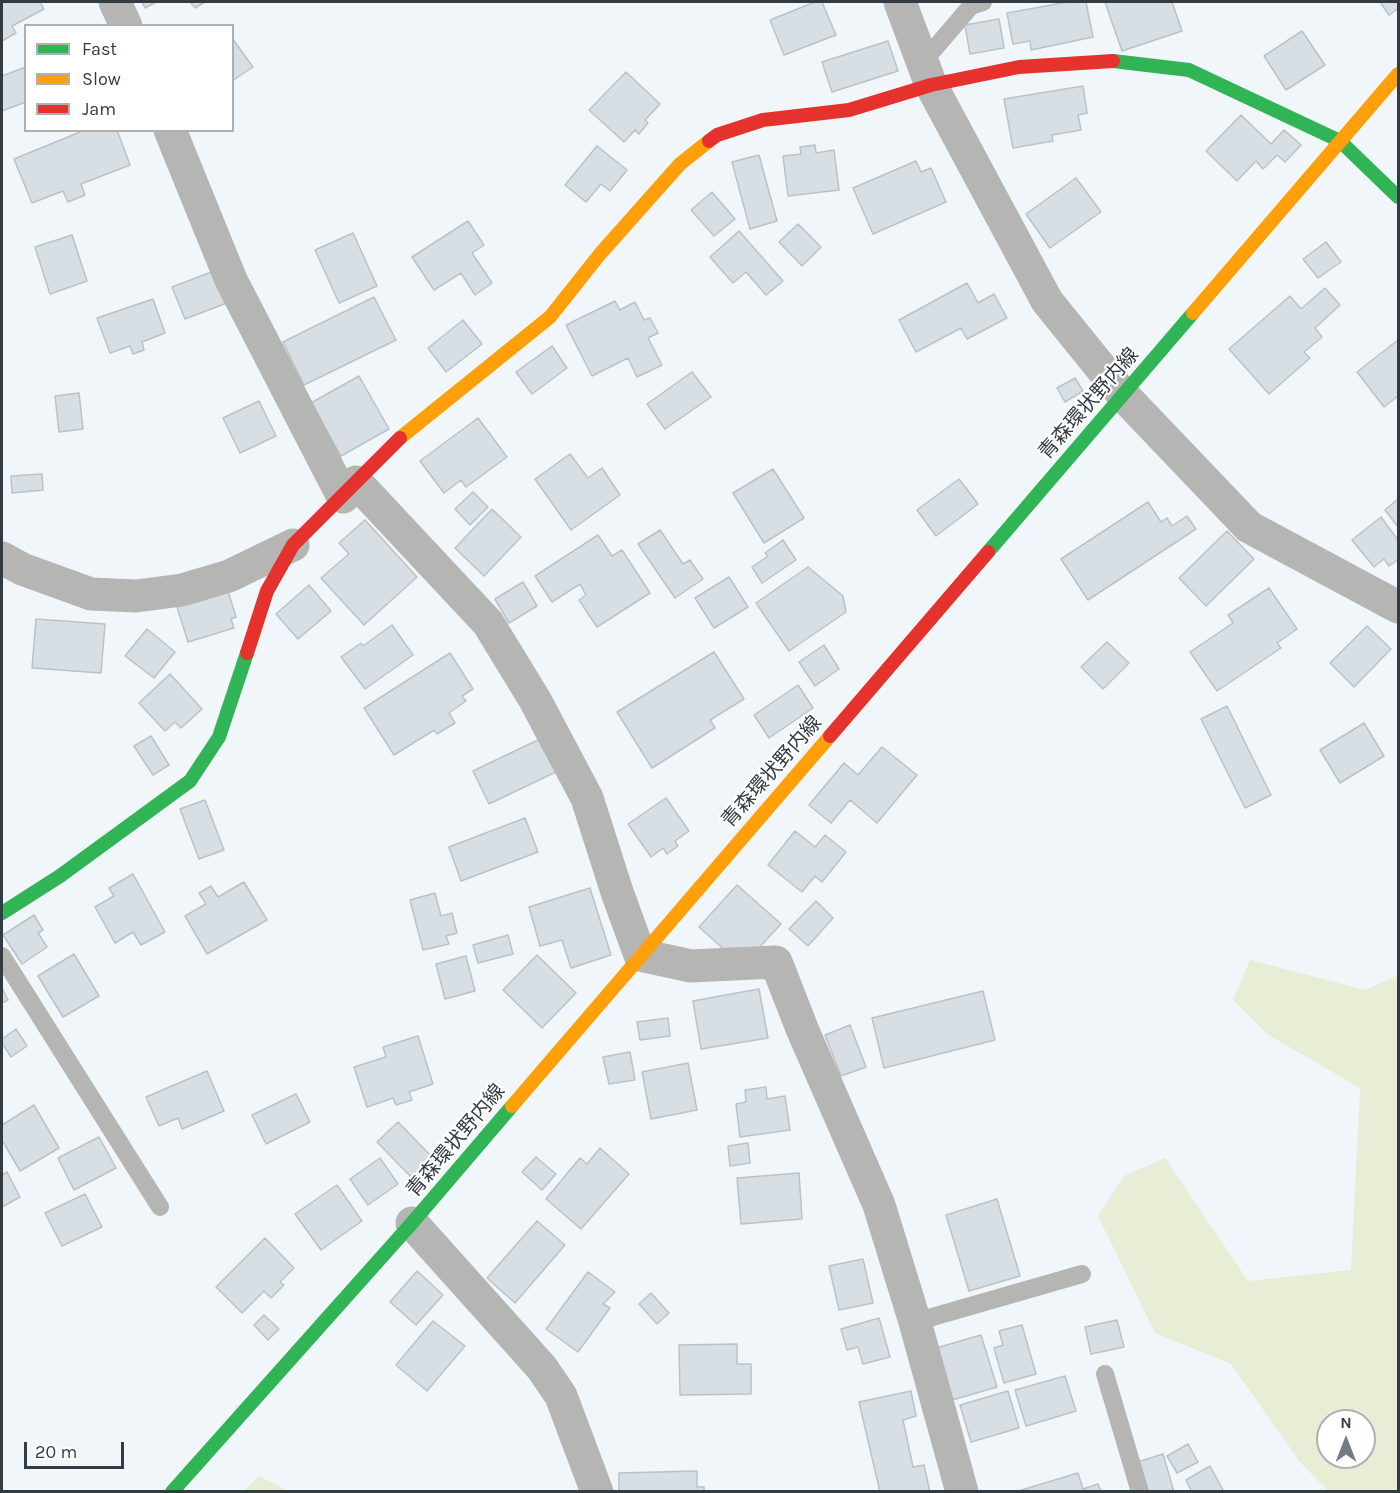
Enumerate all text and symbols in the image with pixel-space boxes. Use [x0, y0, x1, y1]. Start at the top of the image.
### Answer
legend [24, 24, 234, 132]
text: Fast [82, 38, 117, 60]
text: Slow [82, 68, 121, 90]
text: Jam [82, 98, 116, 120]
street label: 青森環状野内線 [1034, 343, 1144, 465]
street label: 青森環状野内線 [717, 711, 827, 833]
street label: 青森環状野内線 [402, 1080, 510, 1202]
north arrow [1316, 1409, 1376, 1469]
text: N [1340, 1413, 1352, 1432]
scale bar [27, 1430, 128, 1468]
text: 20 m [35, 1441, 77, 1463]

